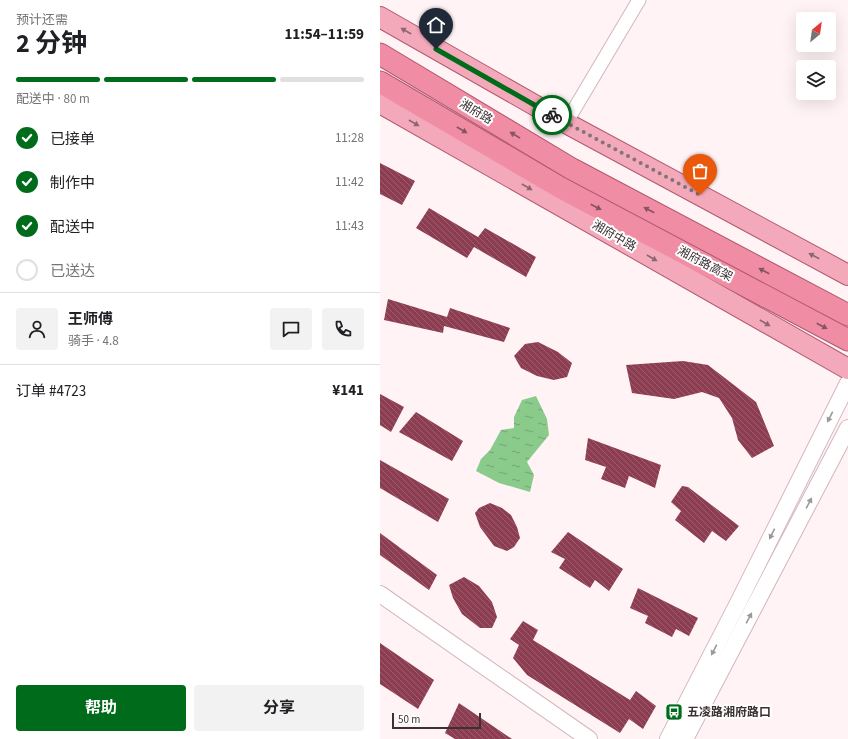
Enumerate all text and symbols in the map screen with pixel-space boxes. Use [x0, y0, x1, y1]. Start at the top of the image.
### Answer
pin [419, 8, 453, 49]
text: 预计还需 [16, 11, 68, 29]
north arrow [796, 12, 836, 52]
map controls [796, 12, 836, 100]
icon: home [425, 14, 447, 36]
text: 11:54–11:59 [284, 24, 364, 45]
text: 2 分钟 [16, 25, 87, 62]
one-way arrow [400, 28, 411, 35]
button: layers [796, 60, 836, 100]
text: 配送中 · 80 m [16, 90, 90, 108]
street label: 湘府路 [456, 95, 496, 129]
courier [532, 95, 572, 135]
icon: bike [541, 104, 563, 126]
one-way arrow [408, 119, 420, 126]
icon: check [16, 127, 38, 149]
one-way arrow [456, 127, 468, 134]
text: 已接单 [50, 129, 95, 150]
text: 11:28 [335, 129, 364, 147]
one-way arrow [510, 131, 520, 139]
pin [683, 154, 717, 195]
icon: bag [689, 160, 711, 182]
icon: check [16, 171, 38, 193]
text: 制作中 [50, 173, 95, 194]
text: 11:42 [335, 173, 364, 191]
one-way arrow [521, 183, 533, 190]
one-way arrow [590, 203, 602, 210]
one-way arrow [643, 207, 655, 213]
icon: check [16, 215, 38, 237]
text: 配送中 [50, 217, 95, 238]
text: 11:43 [335, 217, 364, 235]
street label: 湘府中路 [589, 217, 639, 255]
street label: 湘府路高架 [675, 242, 735, 286]
one-way arrow [808, 253, 820, 260]
one-way arrow [646, 255, 658, 262]
text: 已送达 [50, 261, 95, 282]
one-way arrow [758, 268, 770, 274]
button: person [16, 308, 58, 350]
button: chat [270, 308, 312, 350]
button: phone [322, 308, 364, 350]
text: 王师傅 [68, 309, 113, 330]
one-way arrow [759, 319, 771, 326]
one-way arrow [816, 323, 828, 330]
text: 骑手 · 4.8 [68, 332, 119, 350]
text: ¥141 [332, 380, 364, 401]
text: 订单 #4723 [16, 381, 86, 402]
one-way arrow [826, 412, 833, 423]
one-way arrow [806, 497, 812, 508]
one-way arrow [769, 528, 775, 540]
one-way arrow [746, 612, 752, 624]
one-way arrow [711, 644, 717, 656]
button: 帮助 [16, 685, 186, 731]
button: 分享 [194, 685, 364, 731]
bus stop icon: 五凌路湘府路口 [664, 702, 684, 722]
place label: 五凌路湘府路口 [687, 704, 771, 721]
scale bar [392, 711, 481, 730]
text: 50 m [398, 712, 420, 727]

